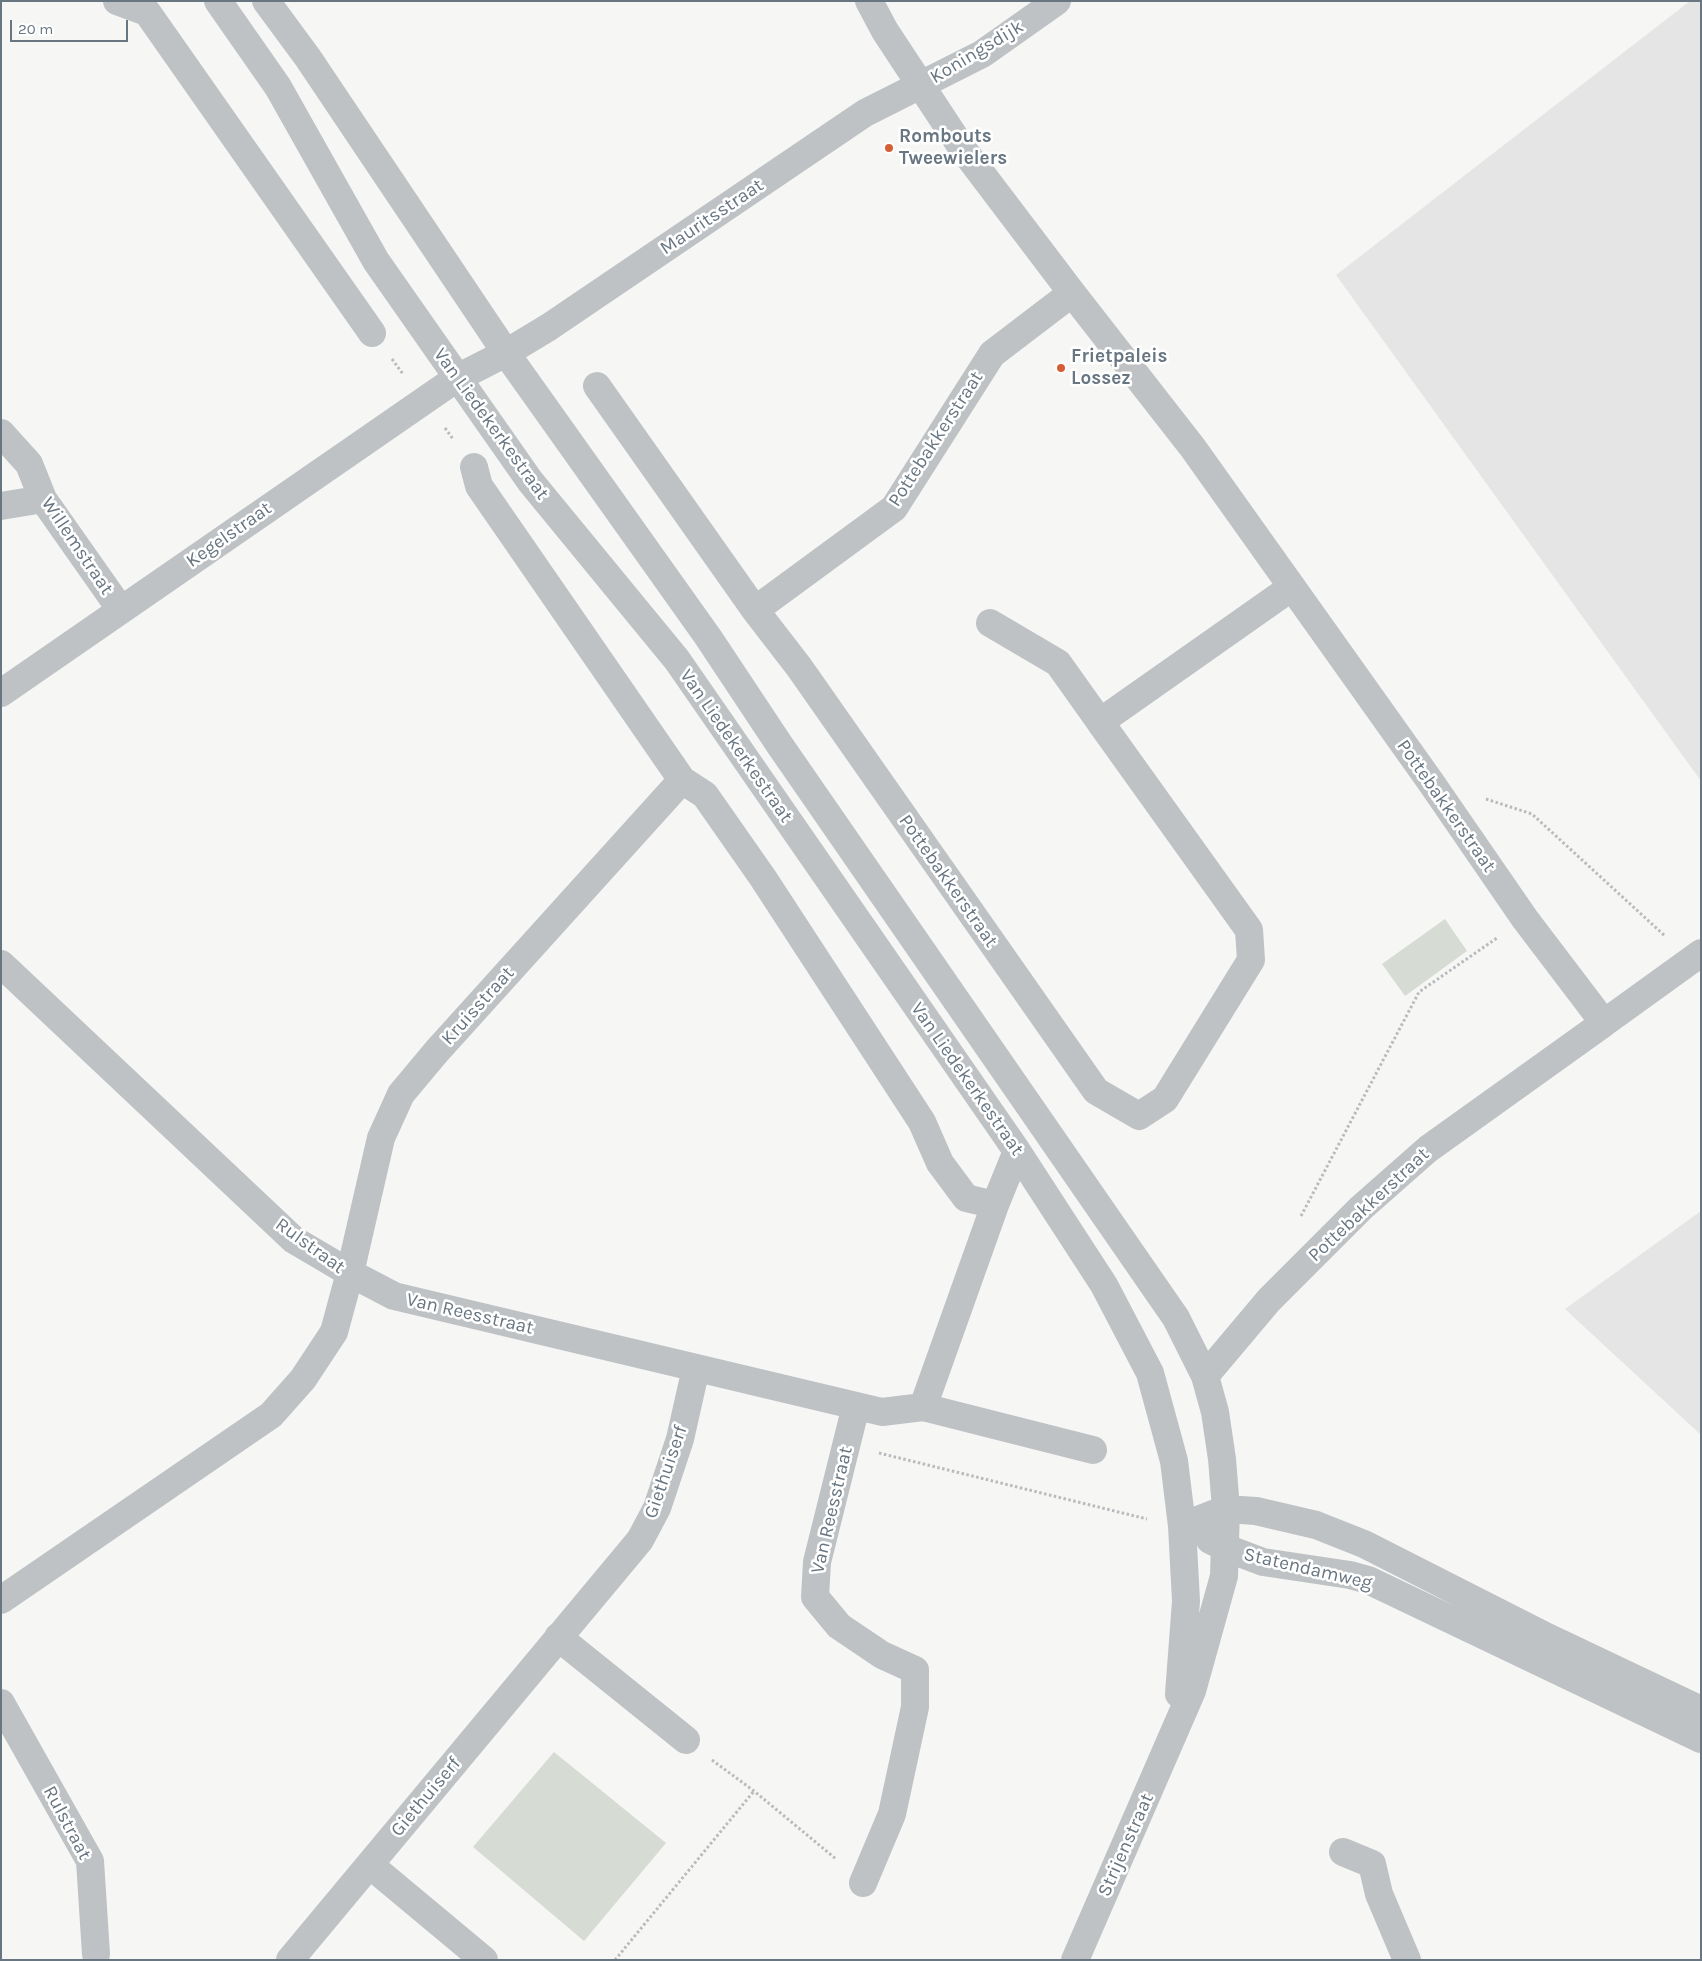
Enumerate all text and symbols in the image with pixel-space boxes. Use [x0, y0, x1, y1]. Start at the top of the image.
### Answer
scale bar [12, 10, 130, 42]
street label: Koningsdijk [926, 15, 1028, 89]
text: 20 m [18, 20, 53, 38]
place label: Rombouts Tweewielers [899, 126, 1007, 170]
marker: Rombouts Tweewielers [883, 142, 895, 154]
street label: Mauritsstraat [656, 174, 768, 260]
street label: Van Liedekerkestraat [428, 344, 554, 504]
place label: Frietpaleis Lossez [1071, 346, 1167, 390]
marker: Frietpaleis Lossez [1055, 362, 1067, 374]
street label: Pottebakkerstraat [884, 367, 988, 511]
street label: Willemstraat [36, 493, 118, 599]
street label: Kegelstraat [182, 497, 276, 573]
street label: Van Liedekerkestraat [675, 665, 797, 827]
street label: Pottebakkerstraat [1392, 735, 1500, 877]
street label: Pottebakkerstraat [894, 810, 1002, 952]
street label: Kruisstraat [437, 962, 519, 1050]
street label: Van Liedekerkestraat [906, 998, 1028, 1160]
street label: Pottebakkerstraat [1304, 1143, 1434, 1267]
street label: Rulstraat [271, 1213, 349, 1279]
street label: Van Reesstraat [404, 1288, 536, 1340]
street label: Giethuiserf [640, 1423, 692, 1521]
street label: Van Reesstraat [806, 1444, 858, 1576]
street label: Statendamweg [1242, 1543, 1374, 1595]
street label: Giethuiserf [386, 1753, 466, 1841]
street label: Rulstraat [38, 1782, 96, 1864]
street label: Strijenstraat [1093, 1790, 1159, 1900]

